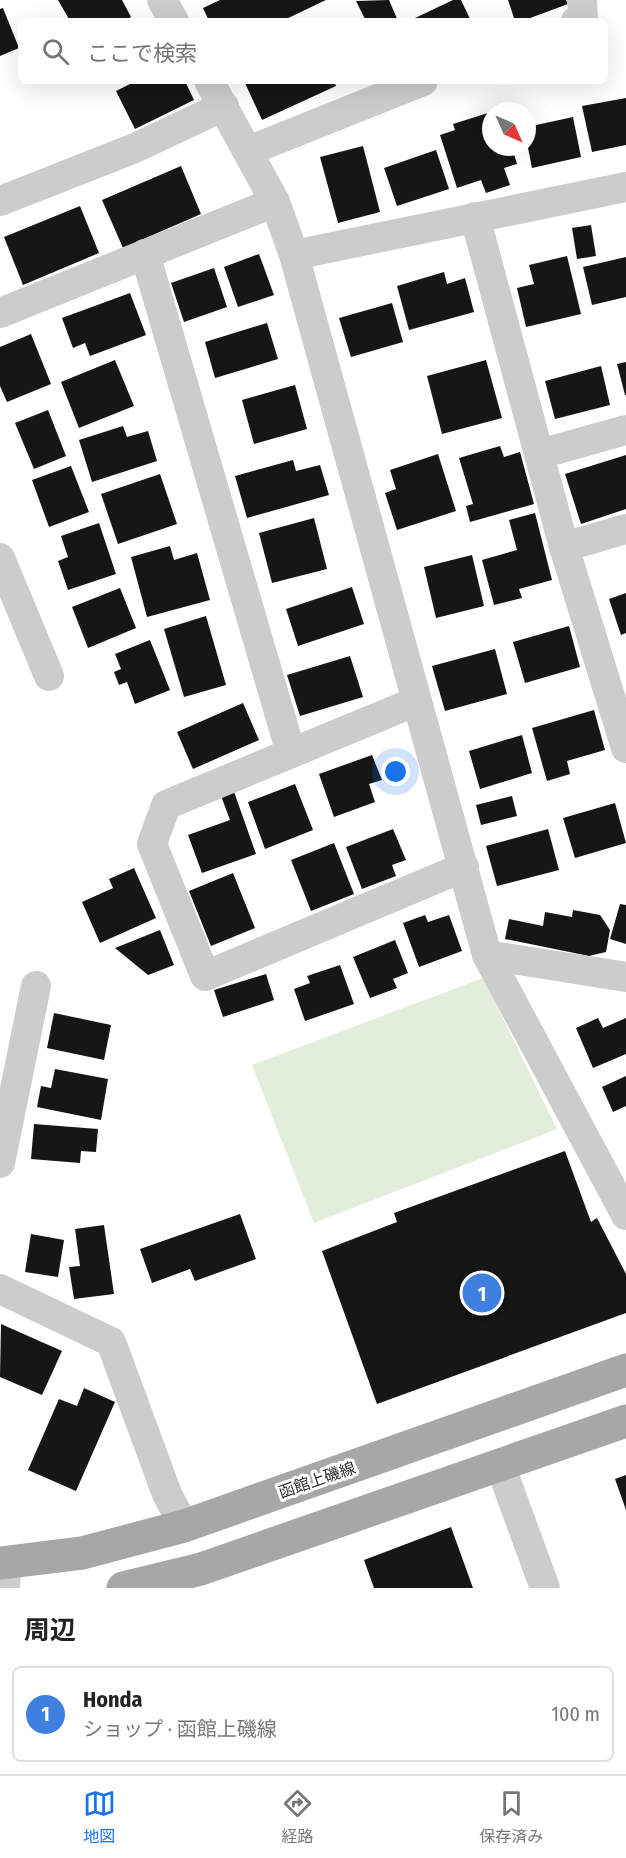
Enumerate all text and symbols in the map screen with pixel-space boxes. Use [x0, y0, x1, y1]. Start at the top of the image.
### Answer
search box [18, 18, 608, 84]
icon: search [39, 35, 72, 68]
text: ここで検索 [87, 40, 197, 67]
north arrow [482, 102, 536, 156]
your location [381, 757, 410, 786]
pin: 1 [462, 1270, 502, 1316]
street label: 函館上磯線 [276, 1458, 358, 1502]
text: 周辺 [24, 1615, 76, 1646]
text: Honda [83, 1686, 142, 1713]
text: 1 [41, 1702, 50, 1726]
text: 100 m [551, 1702, 600, 1726]
text: ショップ · 函館上磯線 [83, 1717, 277, 1741]
tab: 地図 [83, 1787, 116, 1847]
tab: 経路 [281, 1787, 314, 1847]
tab: 保存済み [479, 1787, 543, 1847]

